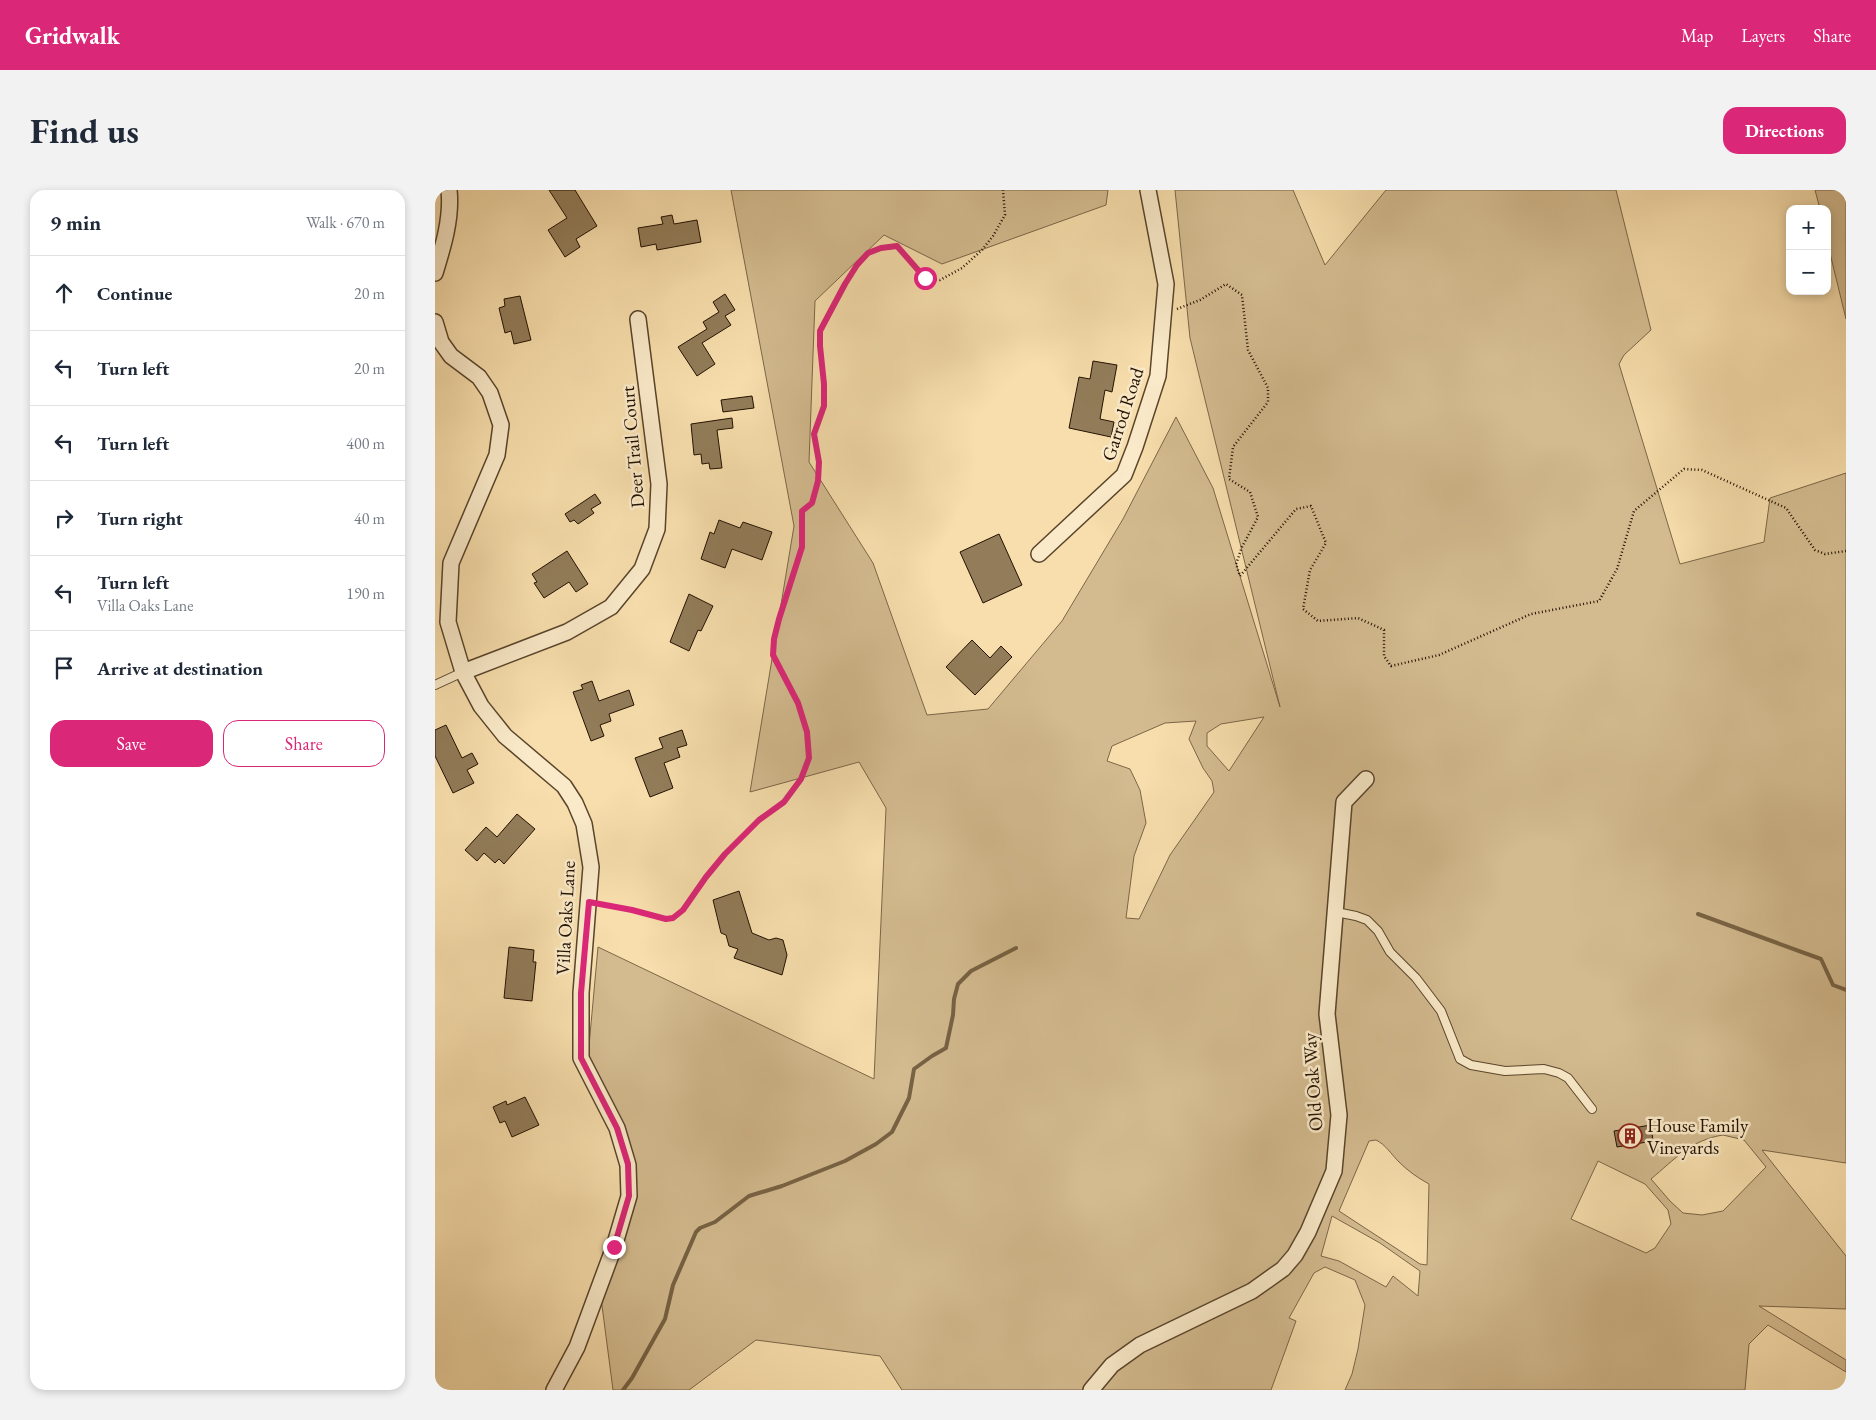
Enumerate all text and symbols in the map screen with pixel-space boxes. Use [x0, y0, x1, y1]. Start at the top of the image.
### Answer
text: Gridwalk [25, 20, 120, 51]
text: Map [1681, 24, 1713, 47]
text: Layers [1741, 24, 1785, 47]
text: Share [1813, 24, 1851, 47]
button: Directions [1723, 107, 1846, 154]
text: Find us [30, 108, 139, 153]
map controls [1786, 205, 1831, 295]
button: + [1786, 205, 1831, 250]
text: 9 min [50, 209, 101, 236]
text: Walk · 670 m [306, 212, 385, 233]
button: − [1786, 250, 1831, 295]
route start [914, 267, 937, 290]
icon: ahead [50, 279, 78, 307]
text: Continue [97, 281, 172, 306]
text: 20 m [354, 283, 385, 304]
icon: left [50, 354, 78, 382]
text: Turn left [97, 356, 169, 381]
text: 20 m [354, 358, 385, 379]
street label: Garrod Road [1096, 364, 1149, 464]
street label: Deer Trail Court [615, 385, 650, 509]
icon: left [50, 429, 78, 457]
text: Turn left [97, 431, 169, 456]
text: 400 m [346, 433, 385, 454]
icon: right [50, 504, 78, 532]
text: Turn right [97, 506, 183, 531]
text: 40 m [354, 508, 385, 529]
text: Turn left [97, 570, 169, 595]
icon: left [50, 579, 78, 607]
text: 190 m [346, 583, 385, 604]
text: Villa Oaks Lane [97, 595, 194, 616]
icon: arrive [50, 654, 78, 682]
text: Arrive at destination [97, 656, 263, 681]
button: Save [50, 720, 213, 767]
button: Share [223, 720, 385, 767]
street label: Villa Oaks Lane [550, 860, 581, 976]
street label: Old Oak Way [1297, 1031, 1328, 1132]
place label: House Family Vineyards [1647, 1113, 1749, 1160]
building icon: House Family Vineyards [1617, 1123, 1643, 1149]
route end [603, 1236, 626, 1259]

